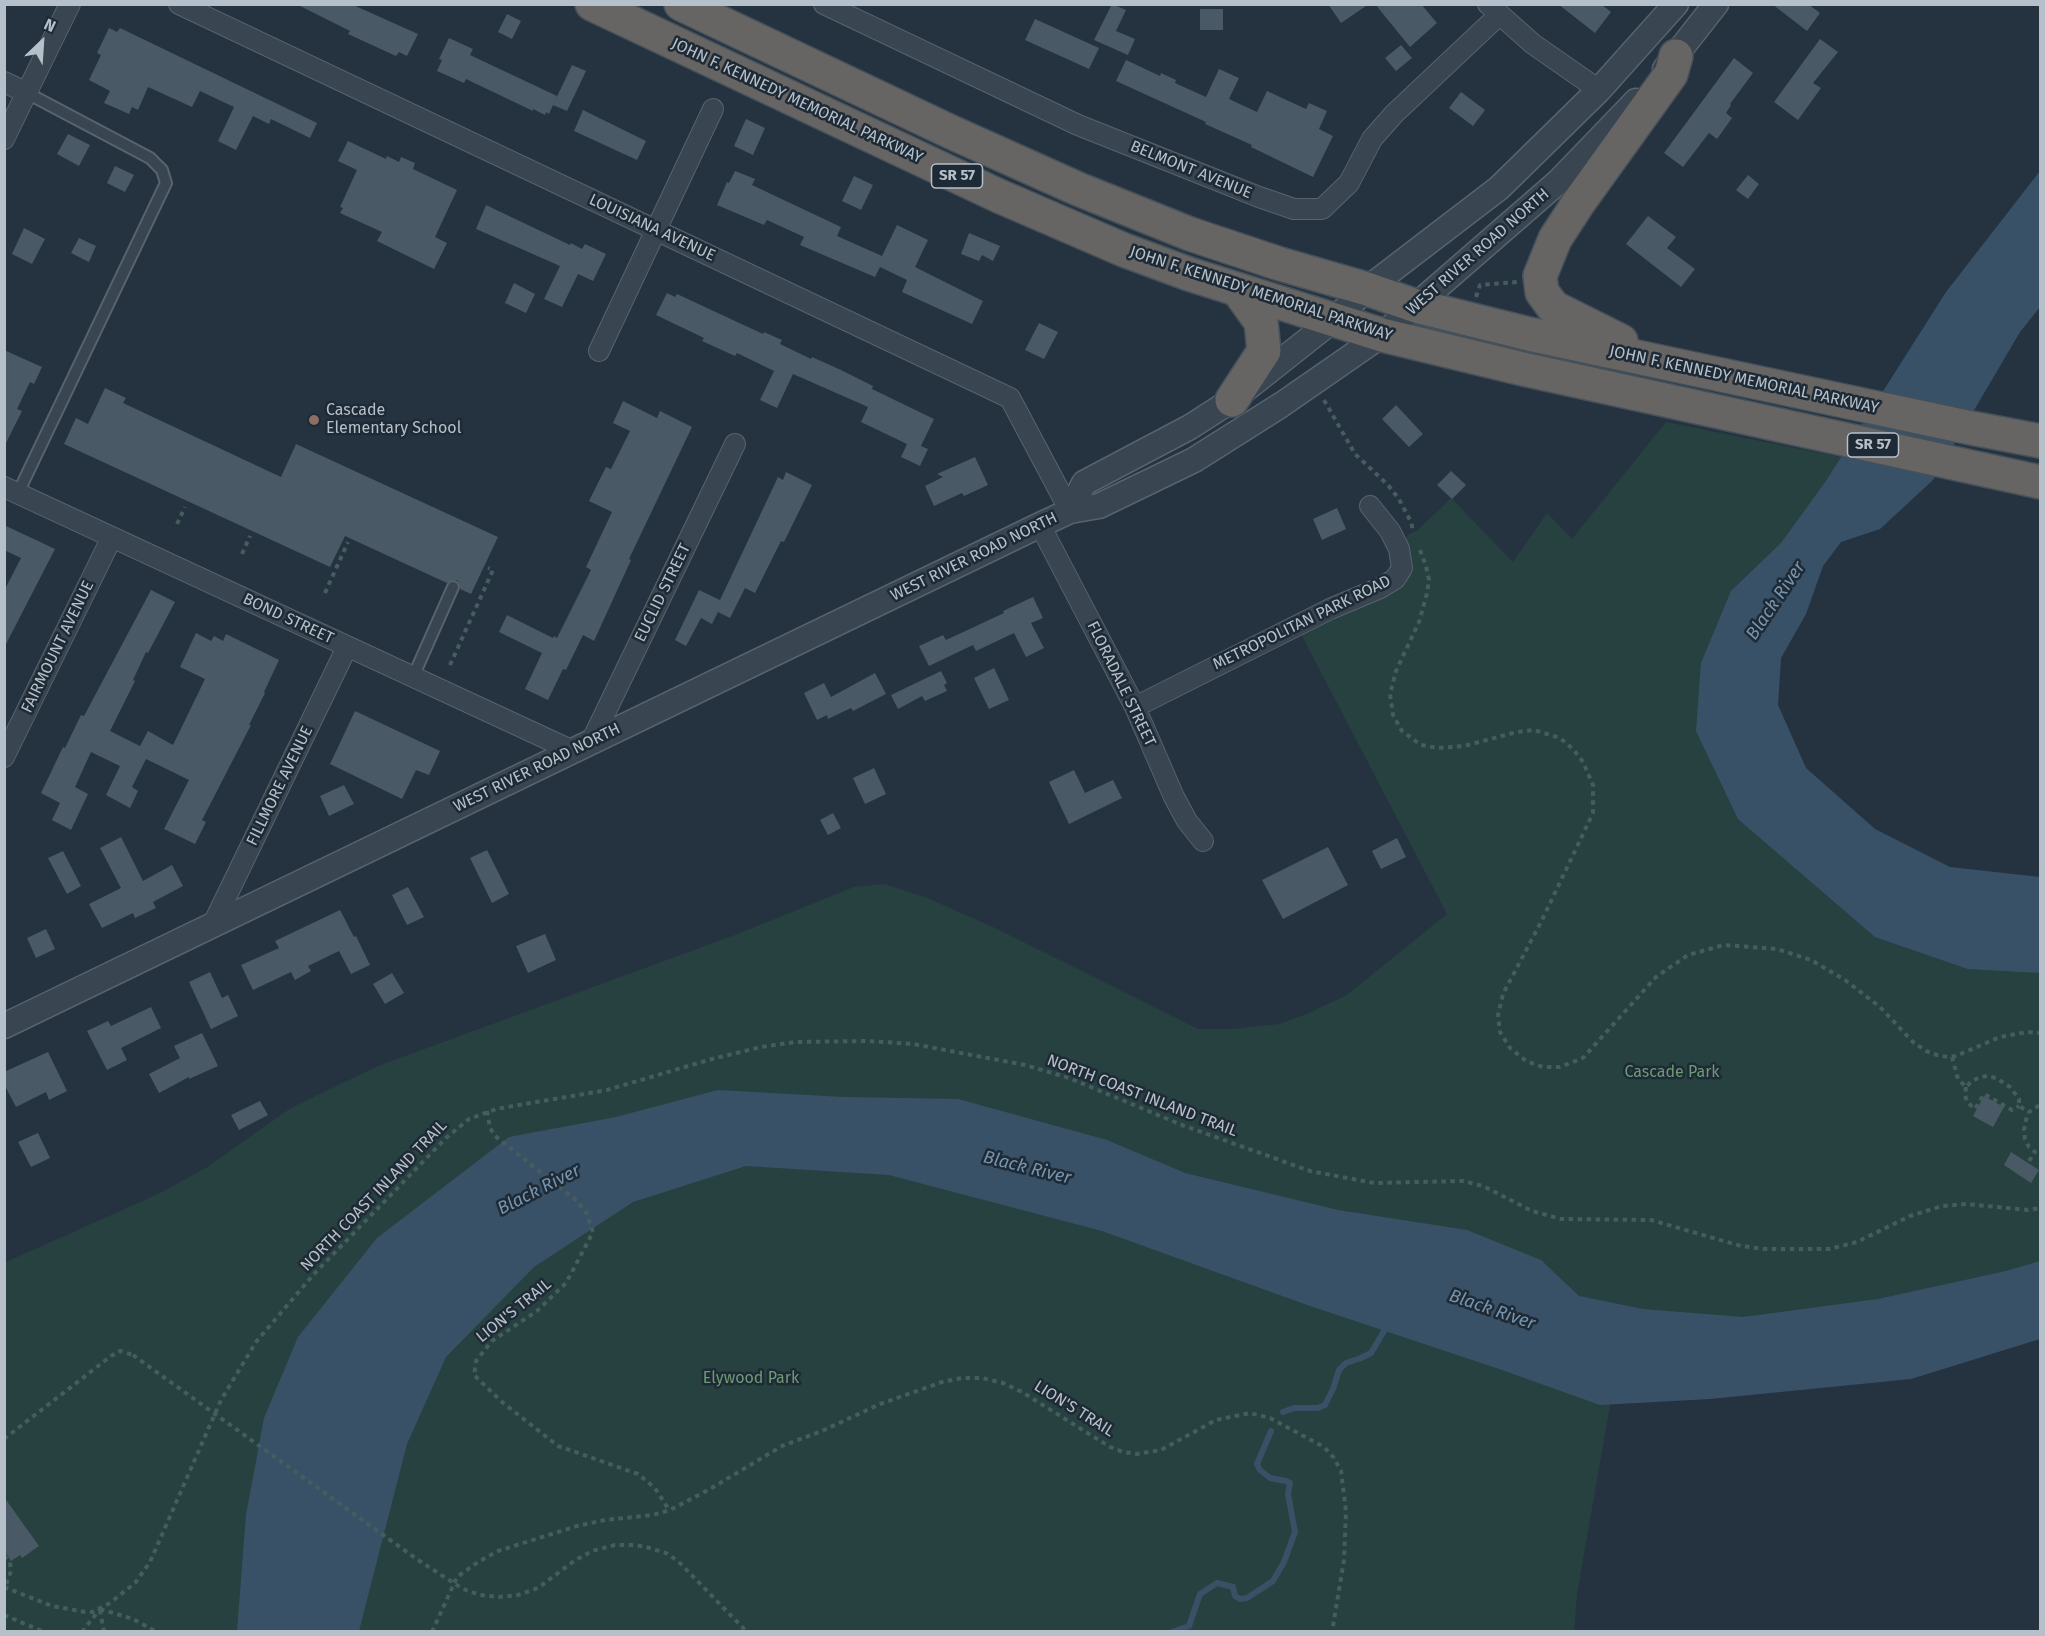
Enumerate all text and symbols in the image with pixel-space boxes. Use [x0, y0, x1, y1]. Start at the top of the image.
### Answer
north arrow [12, 12, 72, 72]
text: N [41, 14, 59, 36]
street label: JOHN F. KENNEDY MEMORIAL PARKWAY [668, 34, 926, 168]
street label: BELMONT AVENUE [1127, 137, 1255, 203]
road number: SR 57 [932, 164, 982, 188]
street label: WEST RIVER ROAD NORTH [1403, 185, 1553, 319]
street label: LOUISIANA AVENUE [586, 190, 718, 266]
street label: JOHN F. KENNEDY MEMORIAL PARKWAY [1127, 242, 1395, 346]
street label: JOHN F. KENNEDY MEMORIAL PARKWAY [1607, 342, 1881, 418]
place label: Cascade Elementary School [326, 401, 461, 439]
marker: Cascade Elementary School [307, 413, 321, 427]
road number: SR 57 [1848, 433, 1898, 457]
street label: WEST RIVER ROAD NORTH [888, 508, 1060, 606]
street label: EUCLID STREET [631, 541, 695, 645]
water label: Black River [1742, 558, 1810, 644]
street label: METROPOLITAN PARK ROAD [1210, 572, 1394, 674]
street label: FAIRMOUNT AVENUE [18, 578, 98, 716]
street label: BOND STREET [240, 590, 336, 648]
street label: FLORADALE STREET [1082, 618, 1160, 750]
street label: WEST RIVER ROAD NORTH [451, 719, 623, 817]
street label: FILLMORE AVENUE [243, 723, 317, 849]
street label: NORTH COAST INLAND TRAIL [1044, 1051, 1240, 1141]
park label: Cascade Park [1624, 1063, 1720, 1083]
street label: NORTH COAST INLAND TRAIL [297, 1117, 451, 1275]
water label: Black River [981, 1147, 1073, 1189]
water label: Black River [494, 1160, 584, 1220]
street label: LION'S TRAIL [473, 1275, 555, 1347]
water label: Black River [1446, 1285, 1538, 1335]
park label: Elywood Park [703, 1369, 799, 1389]
street label: LION'S TRAIL [1030, 1377, 1118, 1441]

